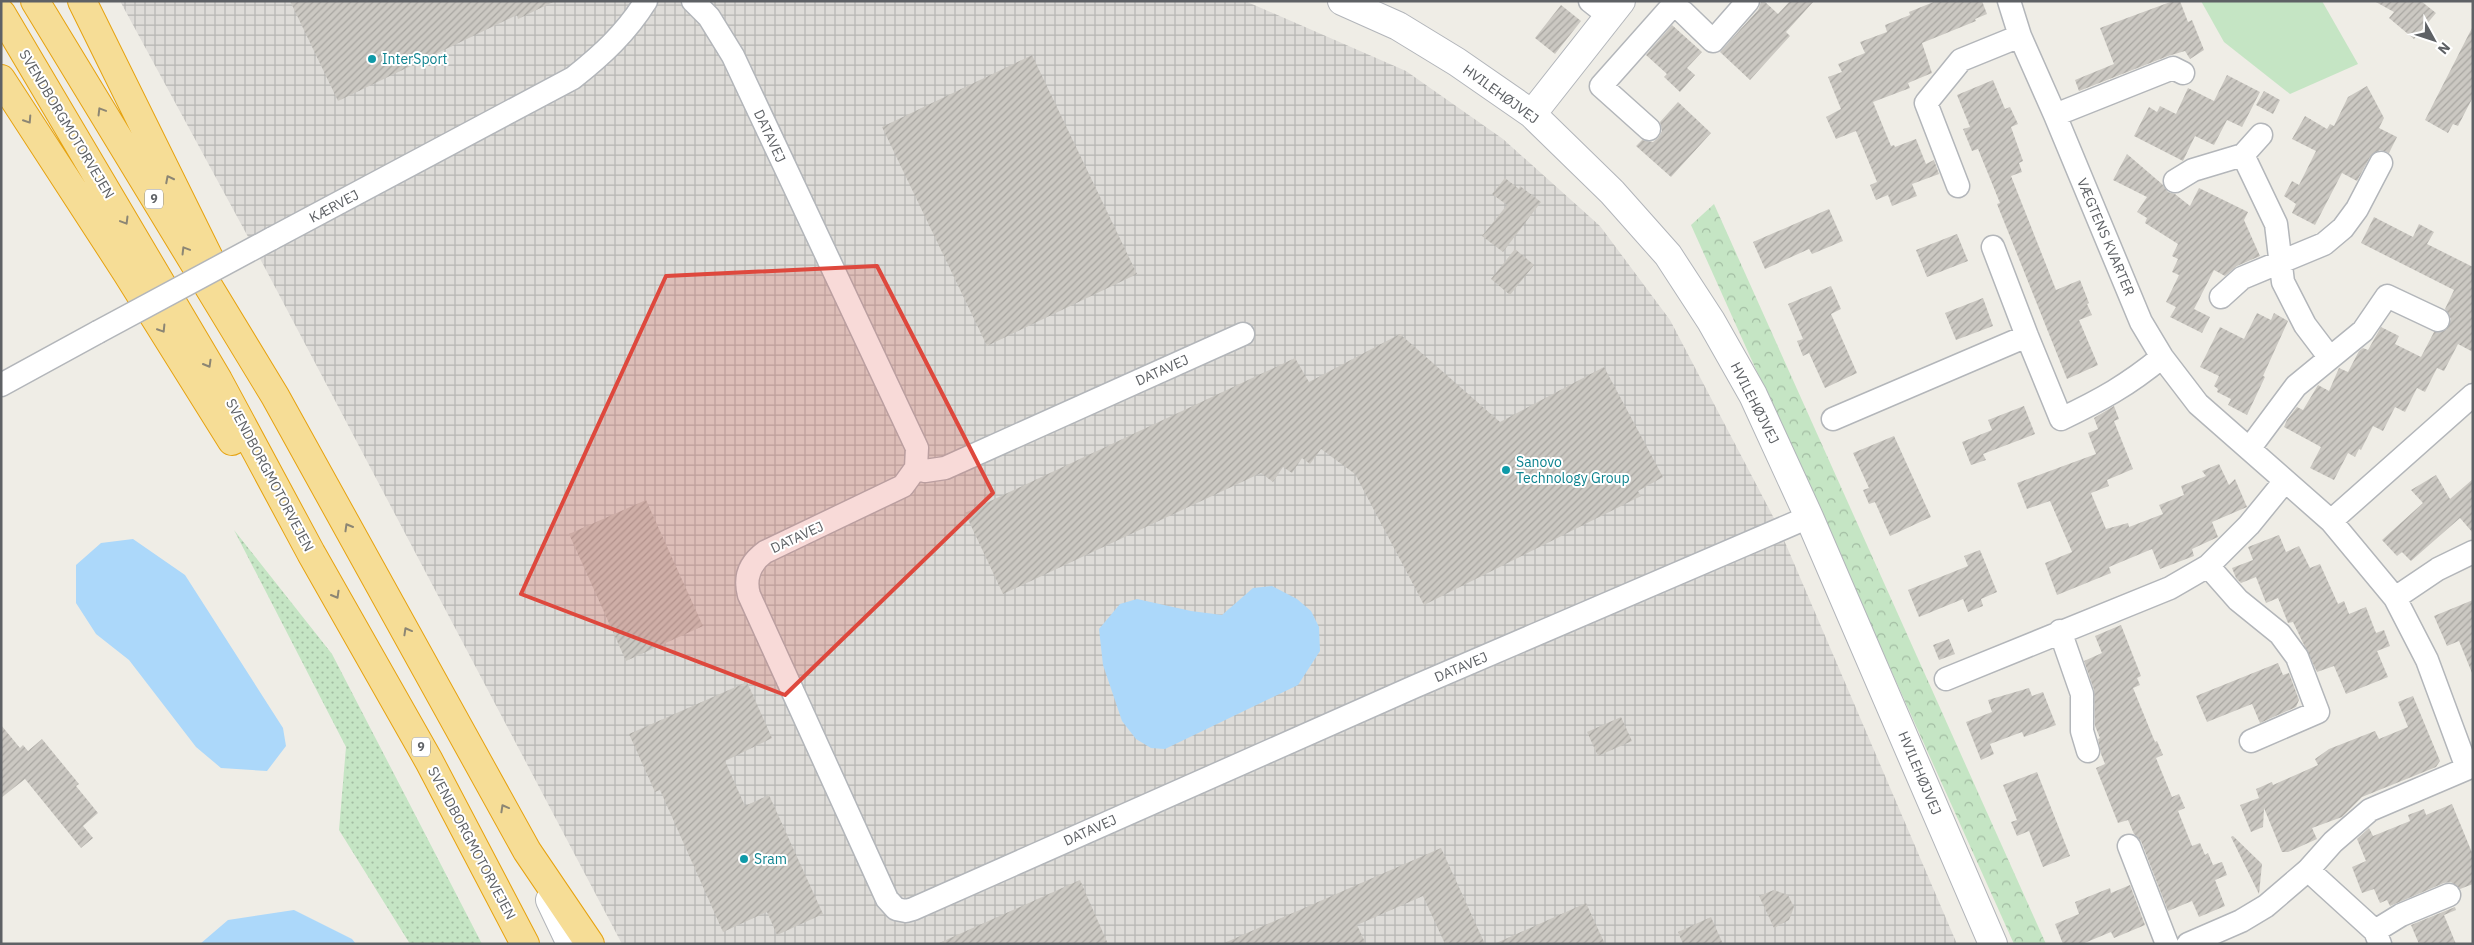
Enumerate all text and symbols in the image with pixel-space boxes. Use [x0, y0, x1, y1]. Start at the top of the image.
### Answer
north arrow [2409, 15, 2459, 65]
text: N [2434, 39, 2454, 58]
street label: SVENDBORGMOTORVEJEN [15, 46, 119, 202]
place label: InterSport [382, 50, 448, 68]
marker: InterSport [366, 53, 378, 65]
street label: HVILEHØJVEJ [1459, 60, 1543, 128]
street label: DATAVEJ [750, 107, 790, 165]
one-way arrow [98, 108, 108, 117]
one-way arrow [22, 114, 31, 123]
street label: VÆGTENS KVARTER [2073, 175, 2139, 299]
one-way arrow [165, 176, 175, 185]
street label: KÆRVEJ [306, 185, 362, 227]
road number: 9 [145, 190, 163, 208]
one-way arrow [118, 215, 128, 224]
one-way arrow [182, 247, 192, 256]
one-way arrow [156, 323, 165, 332]
street label: DATAVEJ [1133, 350, 1191, 390]
one-way arrow [202, 358, 212, 367]
street label: HVILEHØJVEJ [1727, 359, 1783, 447]
street label: SVENDBORGMOTORVEJEN [222, 395, 318, 555]
place label: Sanovo Technology Group [1516, 453, 1630, 487]
marker: Sanovo Technology Group [1500, 464, 1512, 476]
street label: DATAVEJ [768, 517, 826, 557]
one-way arrow [345, 523, 355, 532]
one-way arrow [329, 590, 339, 599]
one-way arrow [403, 627, 413, 636]
street label: DATAVEJ [1432, 648, 1490, 686]
street label: HVILEHØJVEJ [1894, 728, 1946, 818]
road number: 9 [412, 738, 430, 756]
street label: SVENDBORGMOTORVEJEN [424, 763, 520, 923]
one-way arrow [500, 805, 510, 814]
street label: DATAVEJ [1061, 810, 1119, 850]
place label: Sram [754, 850, 787, 868]
marker: Sram [738, 853, 750, 865]

